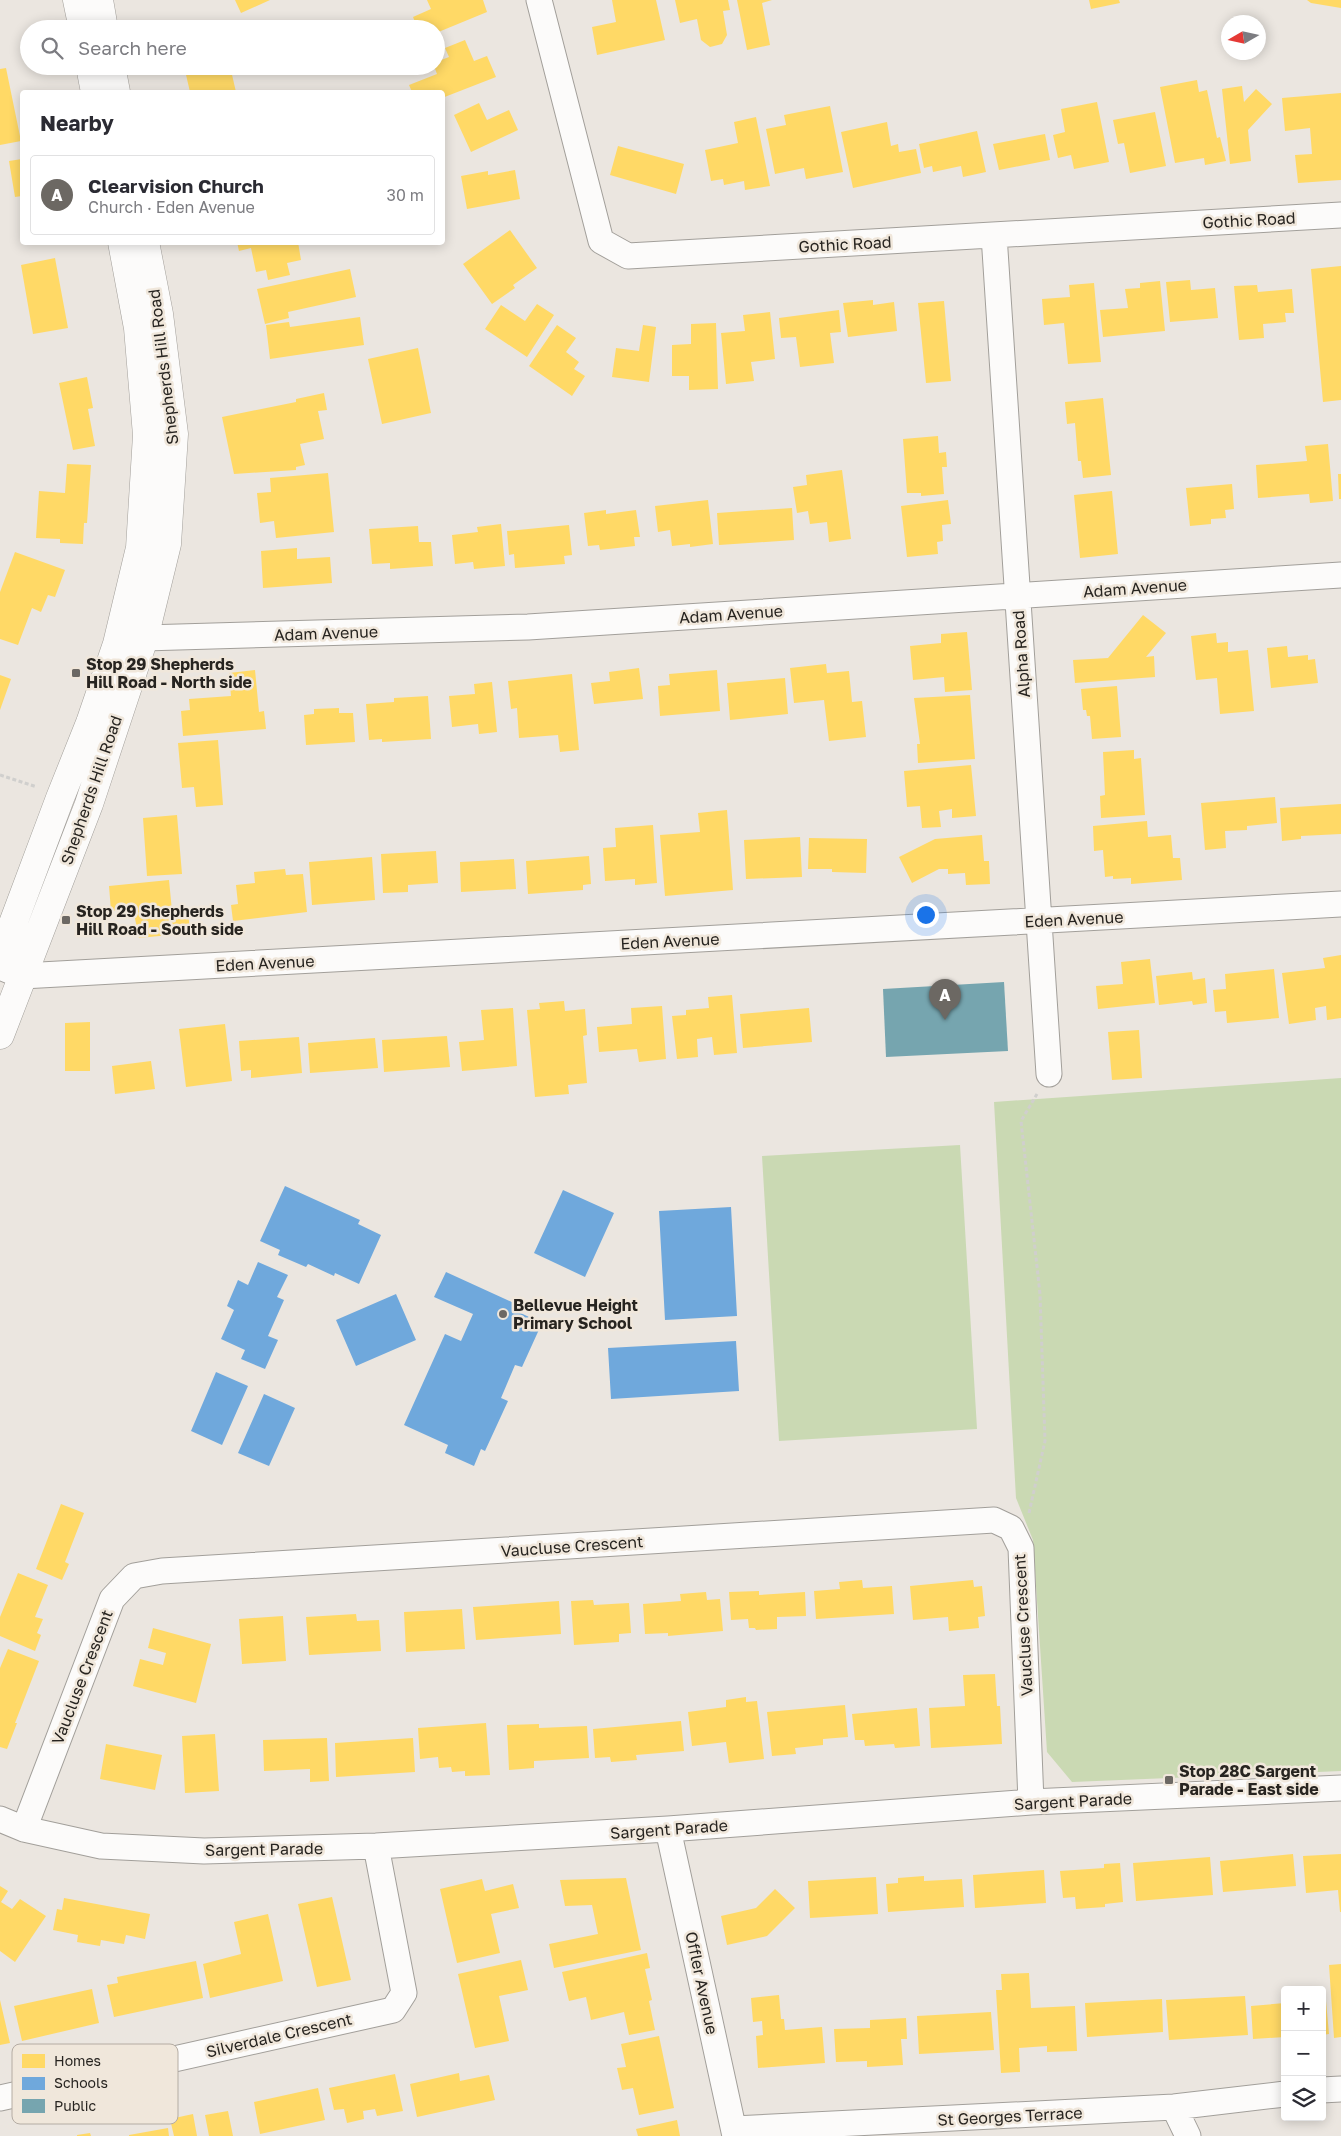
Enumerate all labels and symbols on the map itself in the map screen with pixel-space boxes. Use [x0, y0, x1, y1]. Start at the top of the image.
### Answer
north arrow [1221, 15, 1266, 60]
street label: Gothic Road [1202, 208, 1296, 232]
street label: Gothic Road [798, 232, 892, 256]
street label: Shepherds Hill Road [144, 288, 182, 446]
street label: Adam Avenue [1082, 574, 1188, 602]
street label: Adam Avenue [678, 600, 784, 628]
street label: Alpha Road [1008, 610, 1034, 698]
street label: Adam Avenue [274, 621, 378, 645]
place label: Stop 29 Shepherds Hill Road - North side [86, 654, 252, 692]
marker: Stop 29 Shepherds Hill Road - North side [70, 667, 82, 679]
street label: Shepherds Hill Road [56, 713, 126, 867]
place label: Stop 29 Shepherds Hill Road - South side [76, 901, 243, 939]
your location [913, 902, 939, 928]
street label: Eden Avenue [1024, 906, 1124, 932]
marker: Stop 29 Shepherds Hill Road - South side [60, 914, 72, 926]
street label: Eden Avenue [620, 928, 720, 954]
street label: Eden Avenue [215, 950, 315, 976]
pin: A [929, 979, 961, 1020]
place label: Bellevue Height Primary School [513, 1295, 638, 1333]
marker: Bellevue Height Primary School [497, 1308, 509, 1320]
street label: Vaucluse Crescent [500, 1531, 644, 1561]
street label: Vaucluse Crescent [1009, 1553, 1037, 1697]
street label: Vaucluse Crescent [47, 1607, 117, 1747]
place label: Stop 28C Sargent Parade - East side [1179, 1761, 1319, 1799]
marker: Stop 28C Sargent Parade - East side [1163, 1774, 1175, 1786]
street label: Sargent Parade [1013, 1788, 1133, 1814]
street label: Sargent Parade [609, 1815, 729, 1843]
street label: Sargent Parade [205, 1838, 323, 1860]
street label: Offler Avenue [681, 1930, 723, 2036]
street label: Silverdale Crescent [204, 2008, 354, 2062]
legend [12, 2044, 178, 2124]
text: Homes [54, 2052, 101, 2069]
text: Schools [54, 2074, 108, 2091]
text: Public [54, 2097, 96, 2114]
street label: St Georges Terrace [937, 2102, 1083, 2130]

